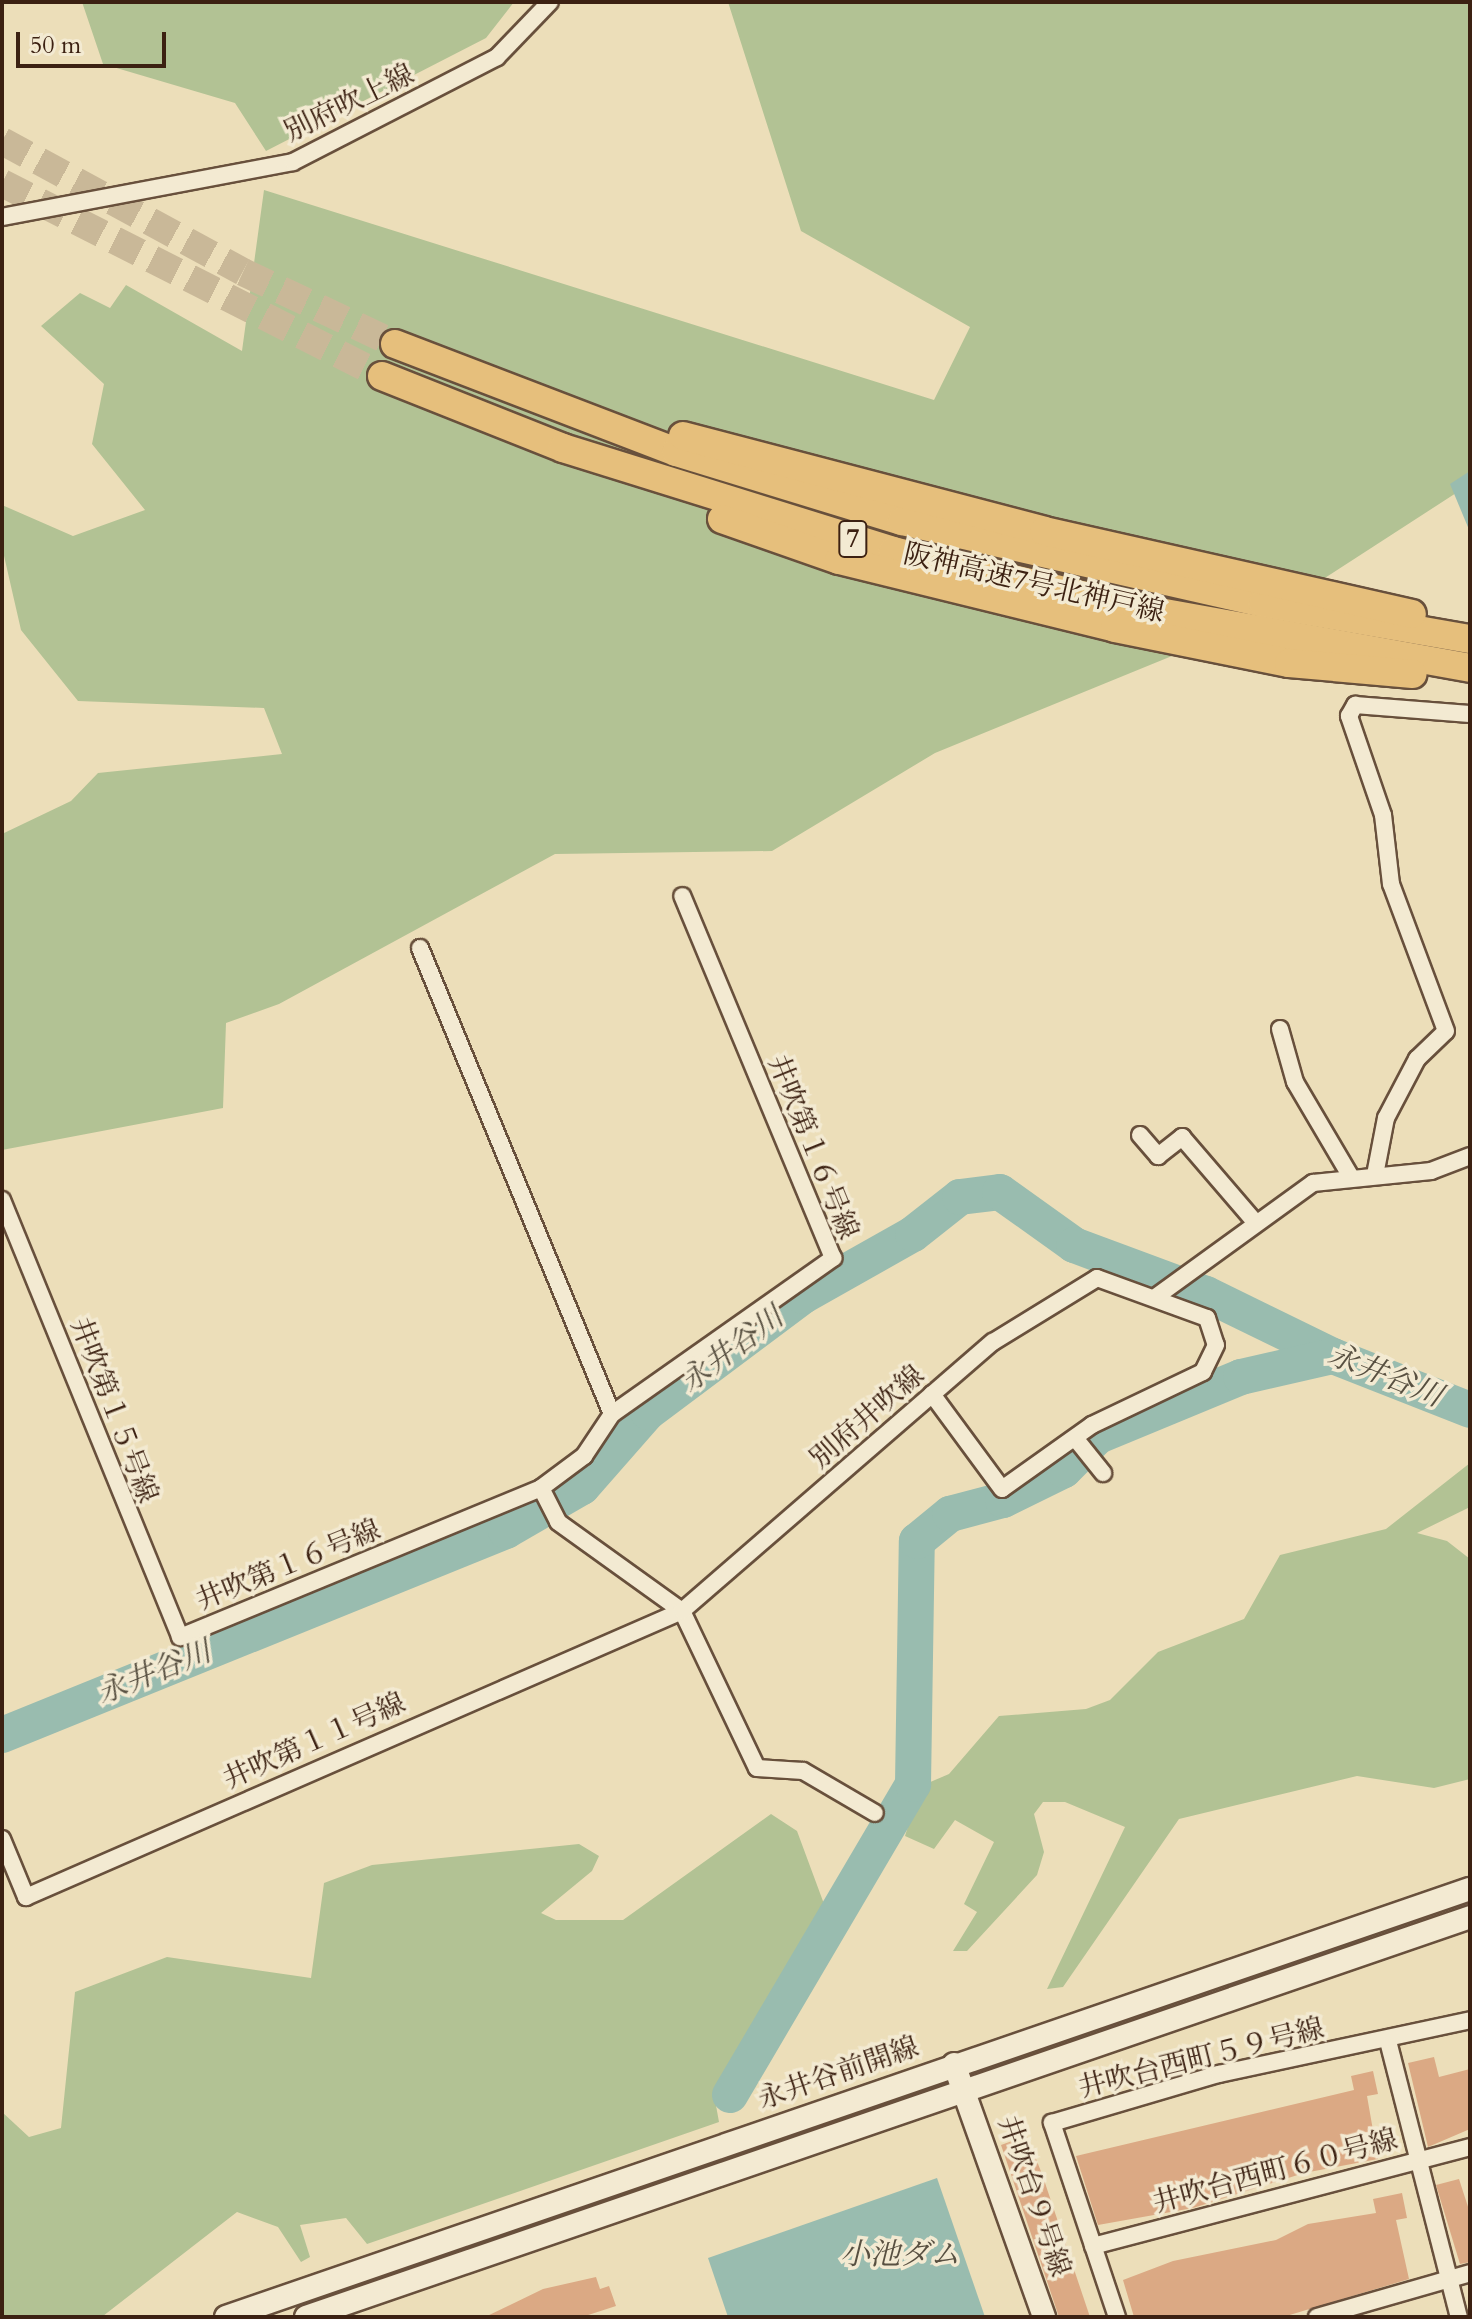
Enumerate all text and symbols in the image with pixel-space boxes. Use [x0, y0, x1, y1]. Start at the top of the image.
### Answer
scale bar [20, 16, 170, 66]
text: 50 m [30, 29, 81, 62]
street label: 別府吹上線 [279, 57, 419, 149]
road number: 7 [837, 517, 869, 561]
street label: 阪神高速7号北神戸線 [900, 537, 1168, 629]
street label: 井吹第１６号線 [761, 1050, 865, 1244]
water label: 永井谷川 [673, 1300, 791, 1400]
street label: 井吹第１５号線 [63, 1312, 165, 1508]
water label: 永井谷川 [1323, 1337, 1447, 1415]
street label: 別府井吹線 [803, 1358, 931, 1476]
street label: 井吹第１６号線 [191, 1513, 385, 1617]
water label: 永井谷川 [92, 1634, 216, 1712]
street label: 井吹第１１号線 [218, 1686, 410, 1796]
street label: 井吹台西町５９号線 [1075, 2011, 1327, 2105]
street label: 永井谷前開線 [753, 2030, 923, 2116]
street label: 井吹台９号線 [991, 2111, 1077, 2281]
street label: 井吹台西町６０号線 [1149, 2122, 1401, 2220]
water label: 小池ダム [840, 2237, 960, 2273]

